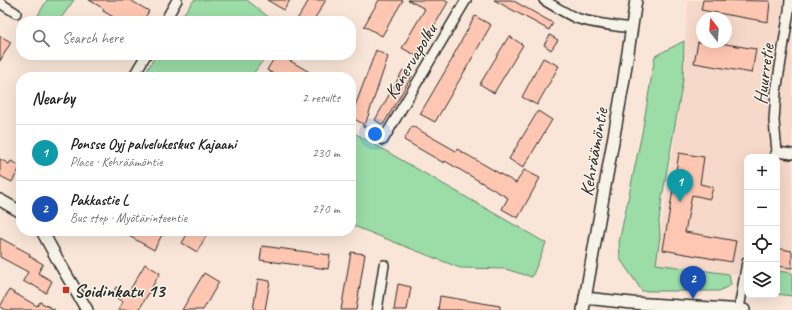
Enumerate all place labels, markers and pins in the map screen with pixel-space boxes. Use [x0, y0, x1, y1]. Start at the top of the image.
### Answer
pin: 1 [667, 169, 693, 202]
pin: 2 [680, 266, 706, 299]
place label: Soidinkatu 13 [74, 279, 167, 303]
marker: Soidinkatu 13 [61, 285, 71, 295]

